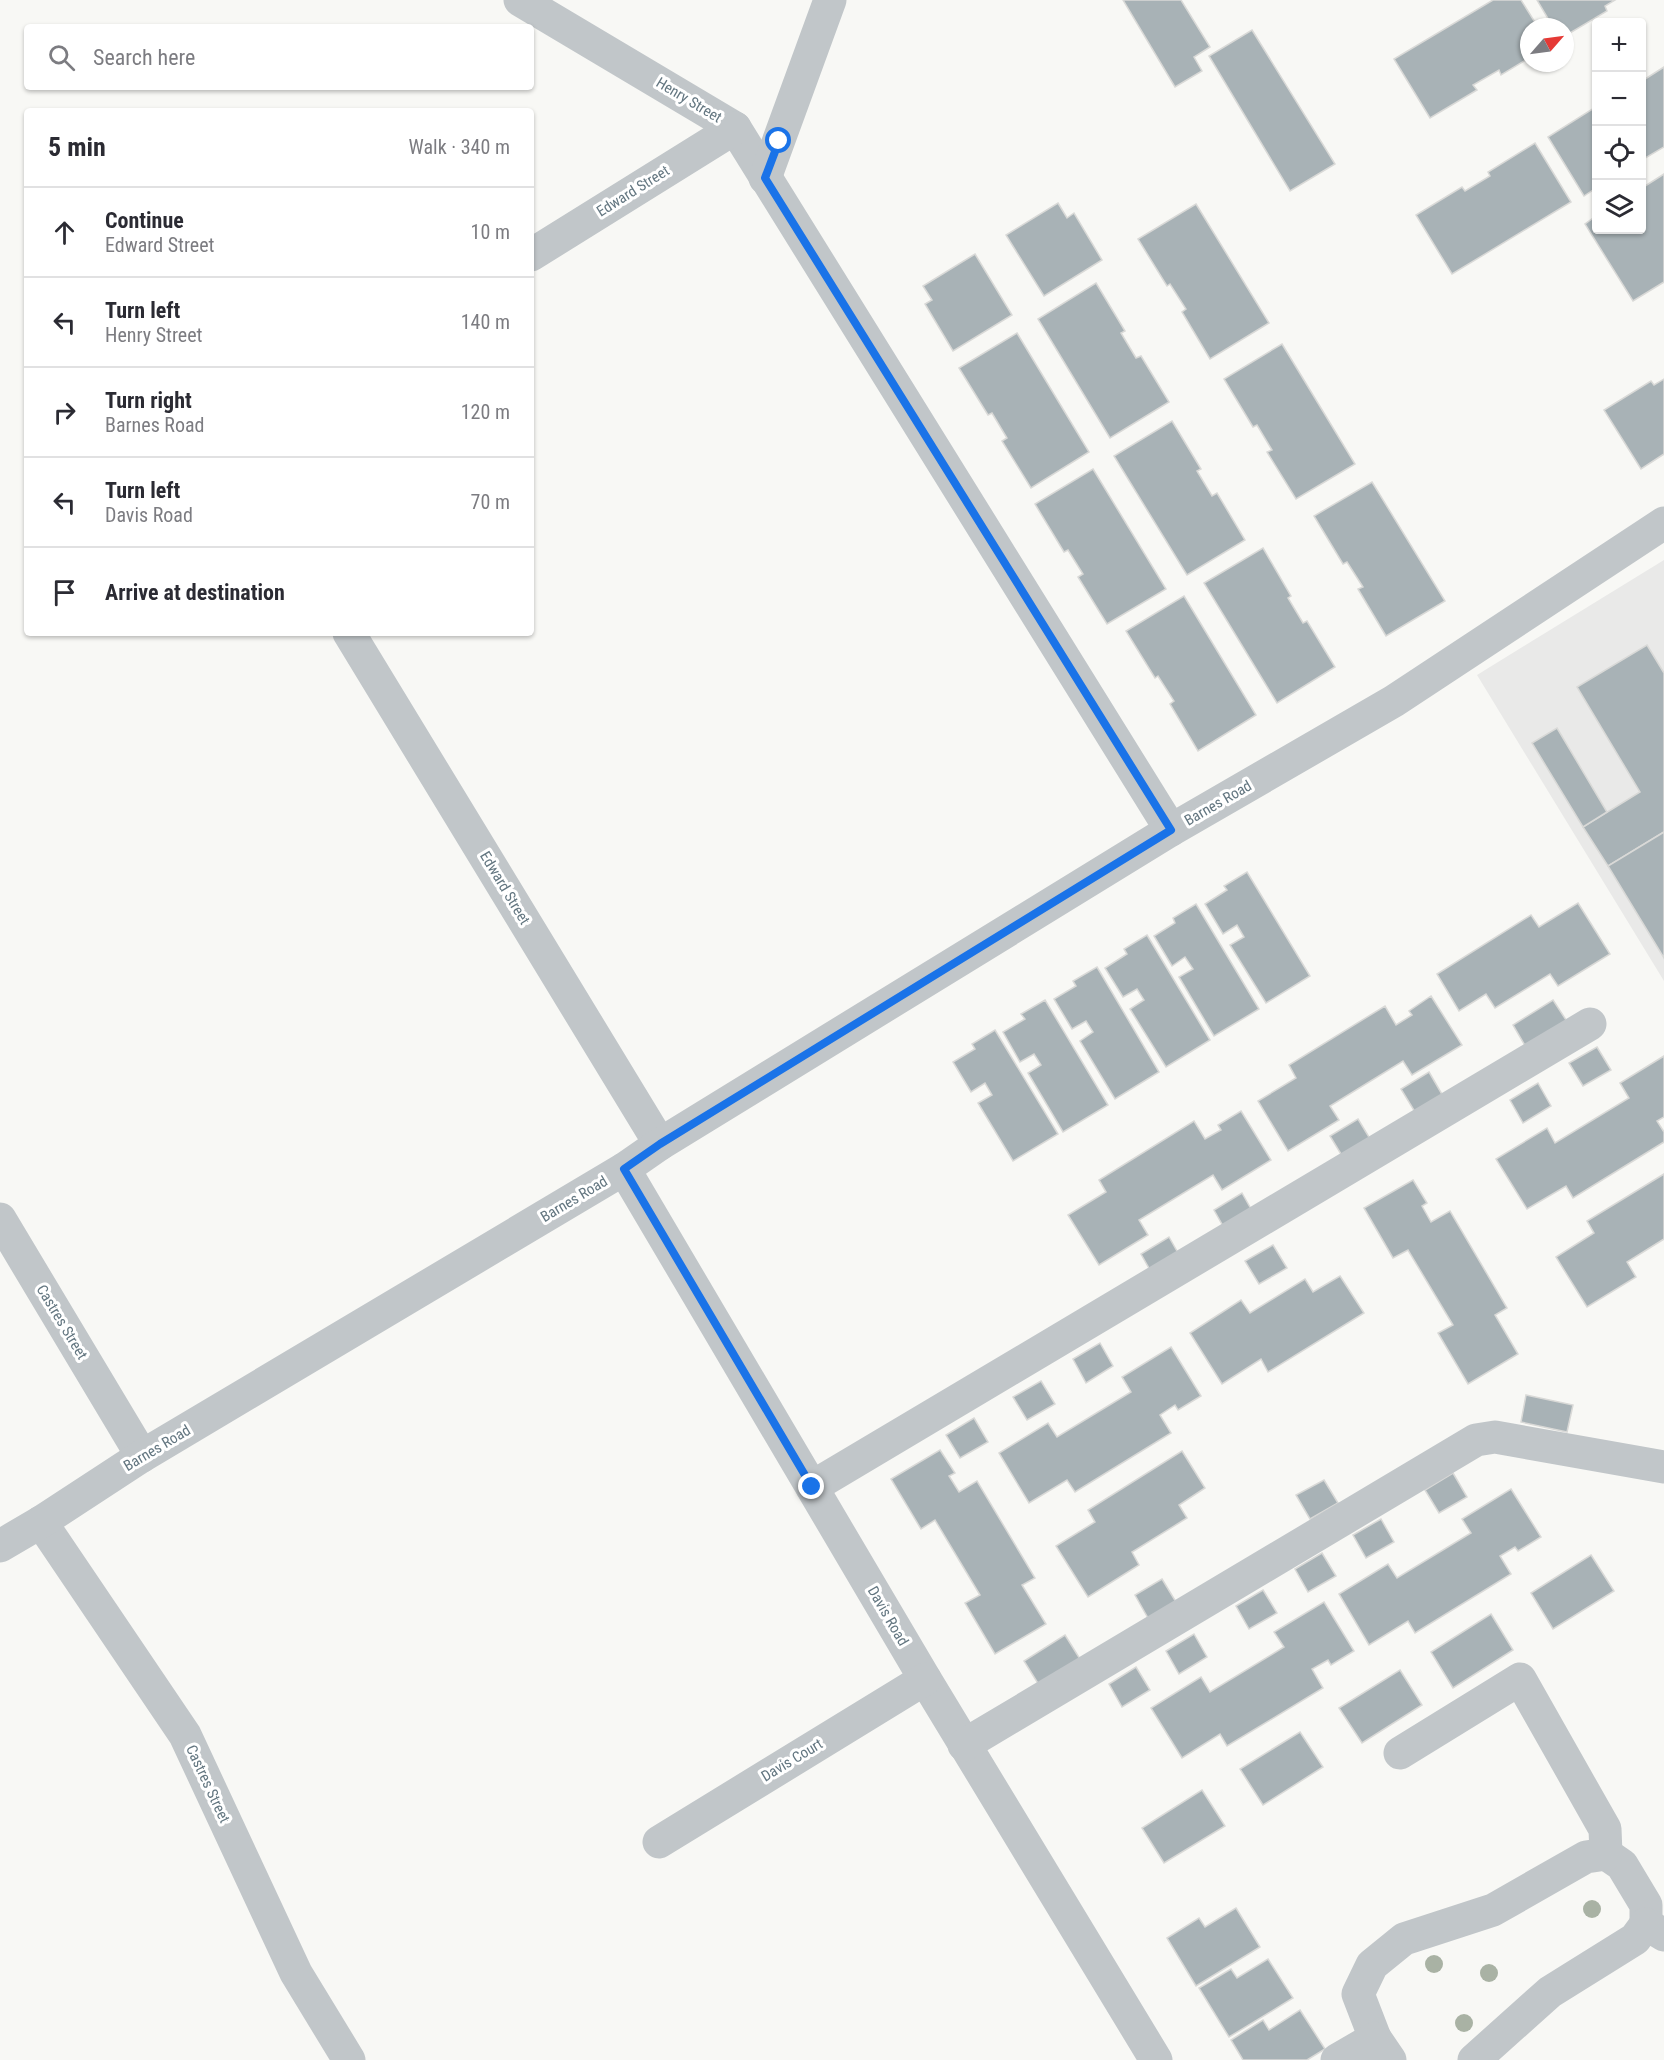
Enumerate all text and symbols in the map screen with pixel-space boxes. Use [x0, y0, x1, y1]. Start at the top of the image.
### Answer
north arrow [1520, 18, 1574, 72]
map controls [1592, 18, 1646, 234]
button: + [1592, 18, 1646, 72]
search box [24, 24, 534, 90]
icon: search [45, 41, 78, 74]
text: Search here [93, 45, 195, 70]
button: − [1592, 72, 1646, 126]
street label: Henry Street [653, 73, 725, 127]
button: locate [1592, 126, 1646, 180]
route start [765, 127, 791, 153]
text: 5 min [48, 132, 106, 162]
text: Walk · 340 m [409, 135, 510, 159]
street label: Edward Street [593, 162, 673, 220]
button: layers [1592, 180, 1646, 234]
text: Continue [105, 208, 184, 233]
icon: ahead [48, 216, 81, 249]
text: 10 m [471, 220, 510, 244]
text: Edward Street [105, 233, 215, 257]
text: Turn left [105, 298, 180, 323]
icon: left [48, 306, 81, 339]
text: 140 m [461, 310, 510, 334]
text: Henry Street [105, 323, 203, 347]
text: Turn right [105, 388, 192, 413]
icon: right [48, 396, 81, 429]
text: 120 m [461, 400, 510, 424]
text: Barnes Road [105, 413, 205, 437]
text: Turn left [105, 478, 180, 503]
icon: left [48, 486, 81, 519]
text: 70 m [471, 490, 510, 514]
text: Davis Road [105, 503, 193, 527]
icon: arrive [48, 576, 81, 609]
text: Arrive at destination [105, 580, 285, 605]
street label: Barnes Road [1181, 777, 1255, 829]
street label: Edward Street [476, 848, 534, 928]
street label: Barnes Road [537, 1172, 611, 1226]
street label: Castres Street [33, 1281, 91, 1363]
street label: Barnes Road [120, 1421, 194, 1475]
route end [798, 1473, 824, 1499]
street label: Davis Road [864, 1583, 912, 1649]
street label: Davis Court [758, 1735, 826, 1785]
street label: Castres Street [182, 1742, 234, 1826]

